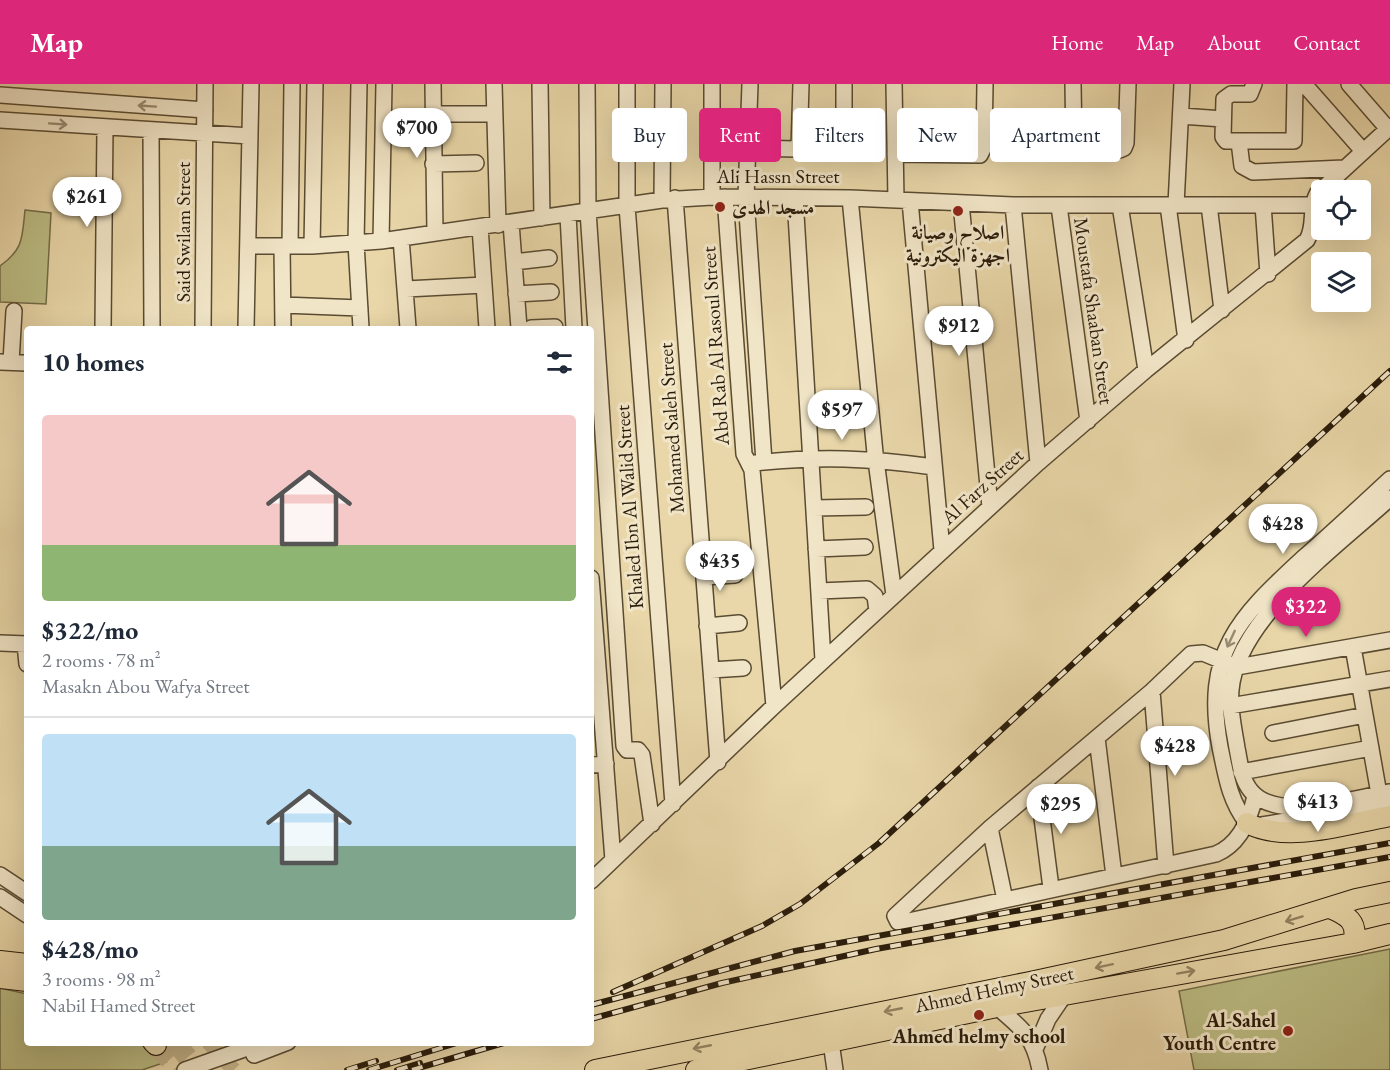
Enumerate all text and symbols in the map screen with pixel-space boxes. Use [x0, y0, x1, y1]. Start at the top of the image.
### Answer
text: Map [30, 24, 83, 60]
text: Home [1051, 29, 1103, 56]
text: Map [1136, 29, 1174, 56]
text: About [1207, 29, 1260, 56]
text: Contact [1293, 29, 1360, 56]
one-way arrow [137, 100, 157, 111]
pin: $700 [381, 108, 453, 159]
chip: Buy [612, 108, 687, 162]
chip: Rent [699, 108, 781, 162]
chip: Filters [793, 108, 885, 162]
chip: New [897, 108, 978, 162]
chip: Apartment [990, 108, 1121, 162]
text: $700 [397, 114, 437, 140]
one-way arrow [48, 119, 68, 130]
street label: Said Swilam Street [170, 161, 196, 302]
street label: Ali Hassn Street [715, 163, 840, 189]
pin: $261 [51, 177, 123, 228]
map controls [1311, 180, 1371, 312]
button: locate [1311, 180, 1371, 240]
text: $261 [67, 183, 107, 209]
place label: مسجد الهدى [732, 194, 814, 220]
marker: مسجد الهدى [713, 200, 727, 214]
marker: اصلاح وصيانة اجهزة اليكترونية [951, 204, 965, 218]
street label: Moustafa Shaaban Street [1068, 216, 1120, 407]
place label: اصلاح وصيانة اجهزة اليكترونية [906, 219, 1010, 268]
street label: Abd Rab Al Rasoul Street [695, 245, 735, 447]
button: layers [1311, 252, 1371, 312]
pin: $912 [923, 306, 995, 357]
text: $912 [939, 312, 979, 338]
street label: Mohamed Saleh Street [652, 341, 690, 514]
text: 10 homes [42, 345, 144, 379]
icon: filters [543, 346, 576, 379]
pin: $597 [806, 390, 878, 441]
text: $597 [822, 396, 862, 422]
street label: Khaled Ibn Al Walid Street [609, 403, 649, 610]
street label: Al Farz Street [935, 442, 1029, 531]
icon: home [255, 454, 363, 562]
pin: $428 [1247, 504, 1319, 555]
text: $428 [1263, 510, 1303, 536]
pin: $435 [684, 541, 756, 592]
text: $435 [700, 547, 740, 573]
pin: $322 [1270, 587, 1342, 638]
text: $322 [1286, 593, 1326, 619]
text: $322/mo [42, 613, 138, 647]
one-way arrow [1224, 629, 1236, 647]
text: 2 rooms · 78 m² [42, 647, 161, 673]
text: Masakn Abou Wafya Street [42, 673, 250, 699]
pin: $428 [1139, 726, 1211, 777]
text: $428 [1155, 732, 1195, 758]
icon: home [255, 773, 363, 881]
pin: $413 [1282, 782, 1354, 833]
pin: $295 [1025, 784, 1097, 835]
text: $413 [1298, 788, 1338, 814]
text: $295 [1041, 790, 1081, 816]
one-way arrow [1285, 915, 1304, 926]
text: $428/mo [42, 932, 138, 966]
street label: Ahmed Helmy Street [911, 959, 1076, 1019]
one-way arrow [1095, 961, 1115, 972]
text: 3 rooms · 98 m² [42, 966, 161, 992]
one-way arrow [1175, 967, 1195, 978]
text: Nabil Hamed Street [42, 992, 195, 1018]
one-way arrow [884, 1005, 903, 1016]
place label: Al-Sahel Youth Centre [1163, 1007, 1276, 1056]
marker: Ahmed helmy school [972, 1008, 986, 1022]
place label: Ahmed helmy school [892, 1023, 1066, 1049]
marker: Al-Sahel Youth Centre [1281, 1024, 1295, 1038]
one-way arrow [692, 1042, 711, 1054]

